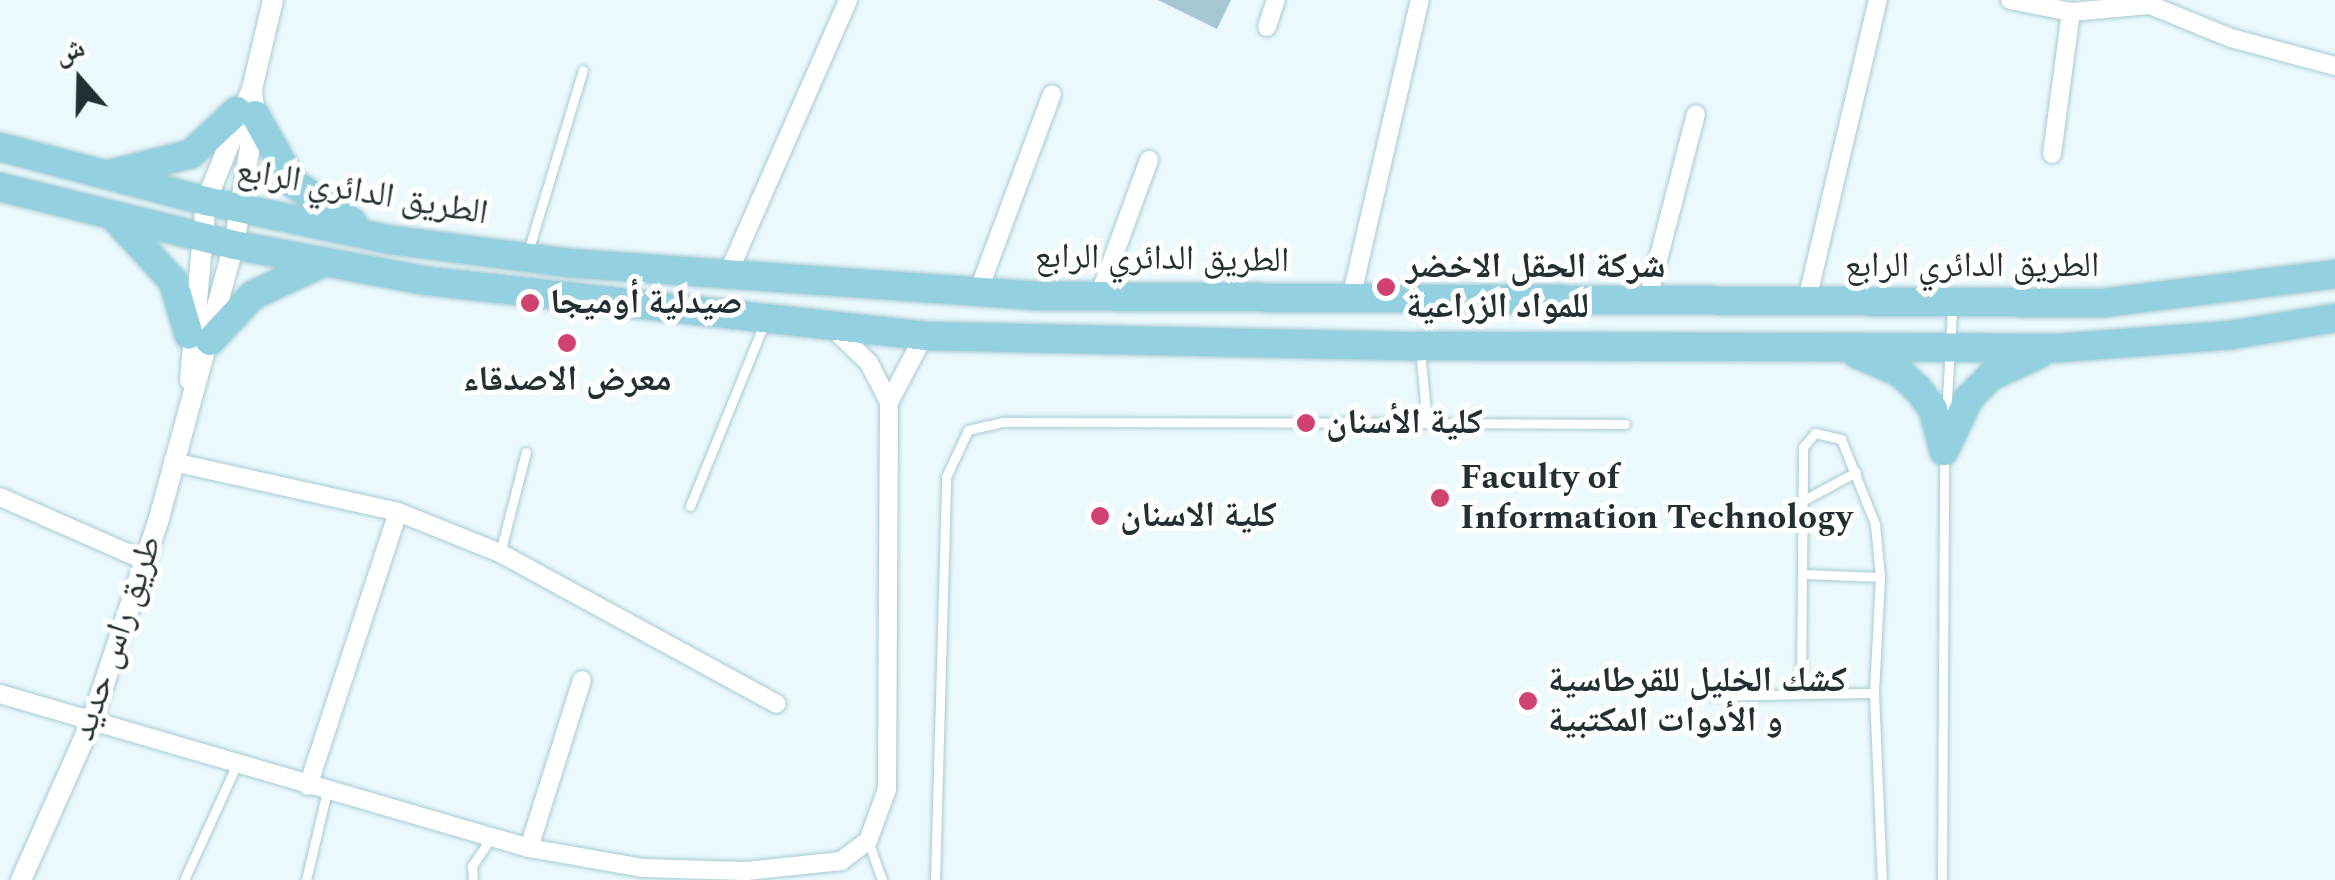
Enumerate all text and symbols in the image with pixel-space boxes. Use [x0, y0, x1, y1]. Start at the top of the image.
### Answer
text: ش [48, 26, 91, 77]
north arrow [30, 30, 130, 130]
street label: الطريق الدائري الرابع [233, 149, 491, 235]
street label: الطريق الدائري الرابع [1034, 236, 1290, 282]
street label: الطريق الدائري الرابع [1845, 245, 2099, 287]
place label: شركة الحقل الاخضر للمواد الزراعية [1406, 246, 1665, 328]
marker: شركة الحقل الاخضر للمواد الزراعية [1375, 276, 1397, 298]
place label: صيدلية أوميجا [550, 282, 742, 324]
marker: صيدلية أوميجا [519, 292, 541, 314]
marker: معرض الاصدقاء [556, 332, 578, 354]
place label: معرض الاصدقاء [462, 359, 672, 401]
place label: كلية الأسنان [1326, 402, 1483, 444]
marker: كلية الأسنان [1295, 412, 1317, 434]
place label: Faculty of Information Technology [1460, 457, 1853, 539]
marker: Faculty of Information Technology [1429, 487, 1451, 509]
place label: كلية الاسنان [1120, 495, 1277, 537]
marker: كلية الاسنان [1089, 505, 1111, 527]
street label: طريق راس حديد [62, 530, 172, 746]
place label: كشك الخليل للقرطاسية و الأدوات المكتبية [1548, 660, 1847, 742]
marker: كشك الخليل للقرطاسية و الأدوات المكتبية [1517, 690, 1539, 712]

